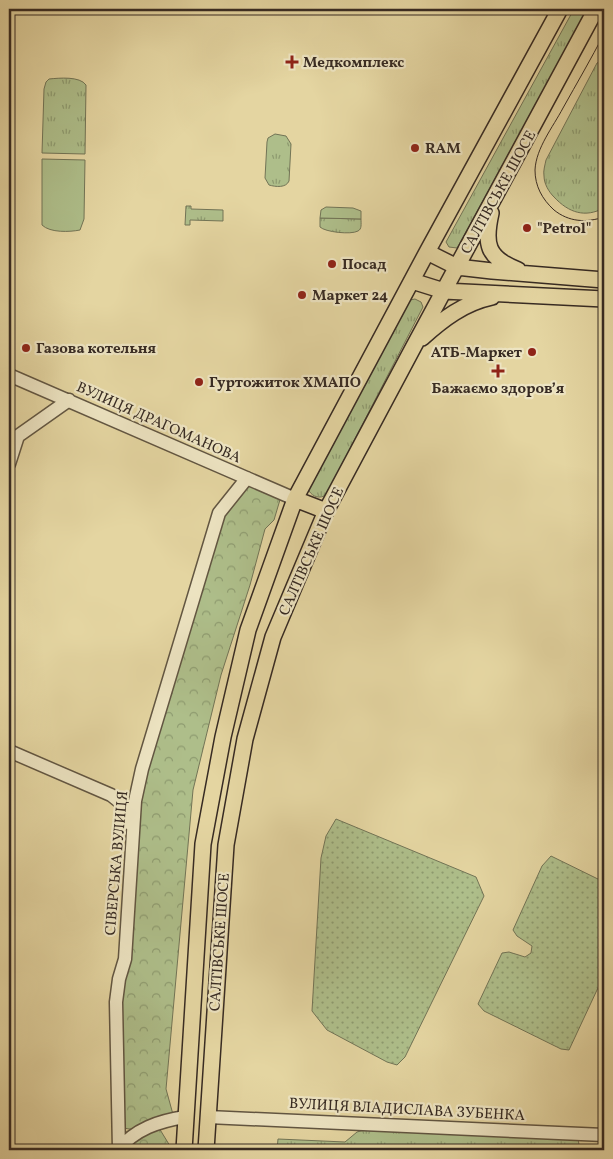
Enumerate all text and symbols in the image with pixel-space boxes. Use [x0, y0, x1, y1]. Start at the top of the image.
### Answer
place label: Медкомплекс [303, 53, 404, 74]
marker: Медкомплекс [285, 55, 299, 69]
street label: САЛТІВСЬКЕ ШОСЕ [457, 127, 542, 258]
place label: RAM [425, 139, 461, 160]
marker: RAM [409, 142, 421, 154]
place label: "Petrol" [537, 219, 591, 240]
marker: "Petrol" [521, 222, 533, 234]
place label: Посад [342, 255, 387, 276]
marker: Посад [326, 258, 338, 270]
place label: Маркет 24 [312, 286, 388, 307]
marker: Маркет 24 [296, 289, 308, 301]
place label: Газова котельня [36, 339, 157, 360]
marker: Газова котельня [20, 342, 32, 354]
place label: АТБ-Маркет [431, 343, 523, 364]
marker: АТБ-Маркет [526, 346, 538, 358]
marker: Бажаємо здоровʼя [492, 365, 504, 377]
place label: Гуртожиток ХМАПО [209, 373, 361, 394]
marker: Гуртожиток ХМАПО [193, 376, 205, 388]
street label: ВУЛИЦЯ ДРАГОМАНОВА [73, 378, 244, 469]
place label: Бажаємо здоровʼя [432, 379, 565, 400]
street label: САЛТІВСЬКЕ ШОСЕ [275, 484, 350, 619]
street label: СІВЕРСЬКА ВУЛИЦЯ [101, 790, 134, 936]
street label: САЛТІВСЬКЕ ШОСЕ [205, 872, 236, 1012]
street label: ВУЛИЦЯ ВЛАДИСЛАВА ЗУБЕНКА [288, 1094, 526, 1127]

